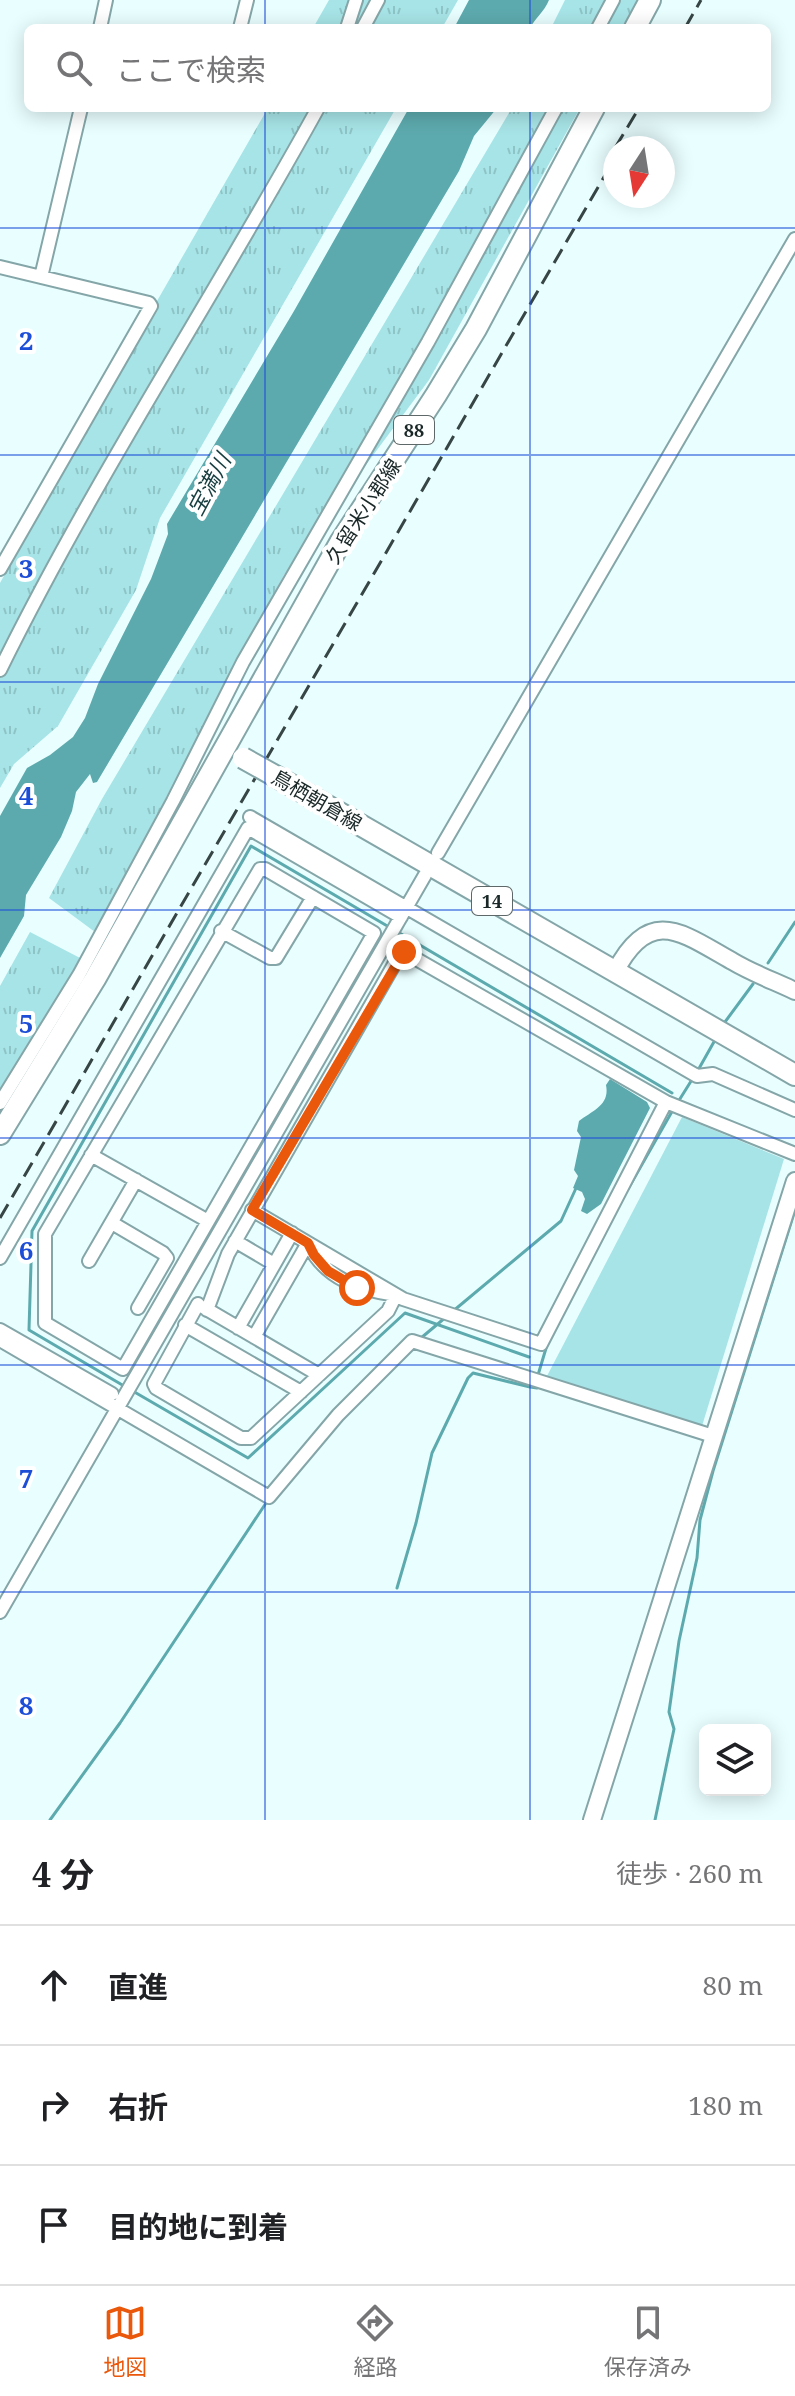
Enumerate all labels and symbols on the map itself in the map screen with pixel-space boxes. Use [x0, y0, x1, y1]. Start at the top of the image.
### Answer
north arrow [603, 136, 675, 208]
text: 2 [19, 322, 33, 358]
road number: 88 [394, 416, 434, 444]
water label: 宝満川 [179, 446, 238, 520]
street label: 久留米小郡線 [319, 453, 407, 569]
text: 3 [19, 550, 33, 586]
street label: 鳥栖朝倉線 [267, 763, 367, 837]
text: 4 [19, 777, 34, 813]
road number: 14 [472, 887, 512, 915]
route end [386, 934, 422, 970]
text: 5 [19, 1005, 33, 1041]
text: 6 [19, 1232, 33, 1268]
route start [339, 1270, 375, 1306]
text: 7 [19, 1460, 33, 1496]
text: 8 [19, 1687, 33, 1723]

